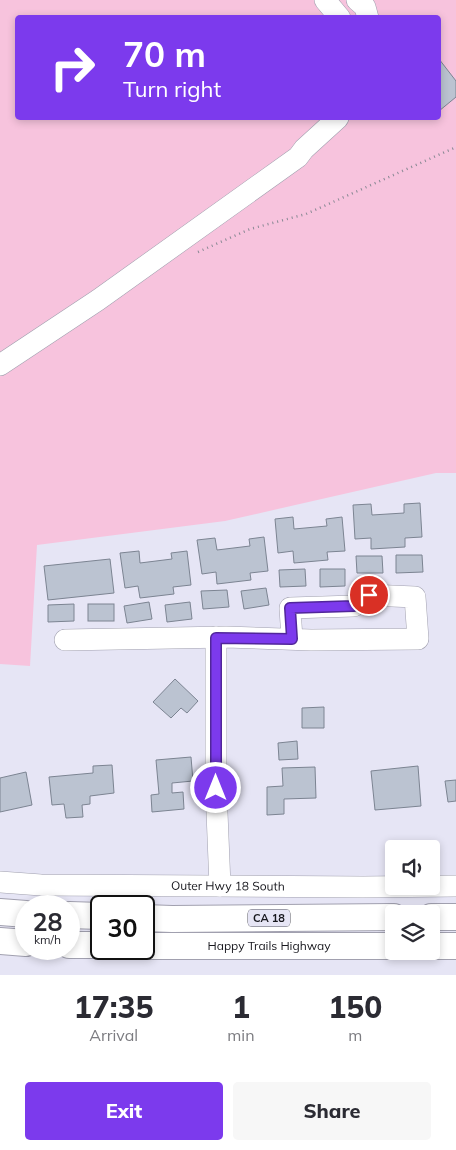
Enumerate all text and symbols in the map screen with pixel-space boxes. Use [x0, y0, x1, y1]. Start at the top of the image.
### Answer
text: 70 m [123, 32, 206, 76]
icon: right [40, 35, 105, 100]
text: Turn right [123, 75, 221, 103]
pin [348, 574, 390, 616]
icon: arrive [355, 581, 383, 609]
position arrow [189, 761, 241, 813]
map controls [385, 840, 440, 960]
button: sound [385, 840, 440, 895]
street label: Outer Hwy 18 South [171, 878, 285, 894]
speed limit sign: 30 [90, 895, 155, 960]
button: layers [385, 905, 440, 960]
text: 28 [32, 906, 63, 937]
road number: CA 18 [248, 910, 290, 926]
text: km/h [34, 932, 61, 947]
street label: Happy Trails Highway [207, 938, 331, 953]
text: 17:35 [74, 988, 154, 1026]
text: 1 [232, 988, 250, 1026]
text: 150 [328, 988, 382, 1026]
text: Arrival [89, 1025, 138, 1045]
text: min [227, 1025, 255, 1045]
text: m [348, 1025, 362, 1045]
button: Exit [25, 1082, 223, 1140]
button: Share [233, 1082, 431, 1140]

